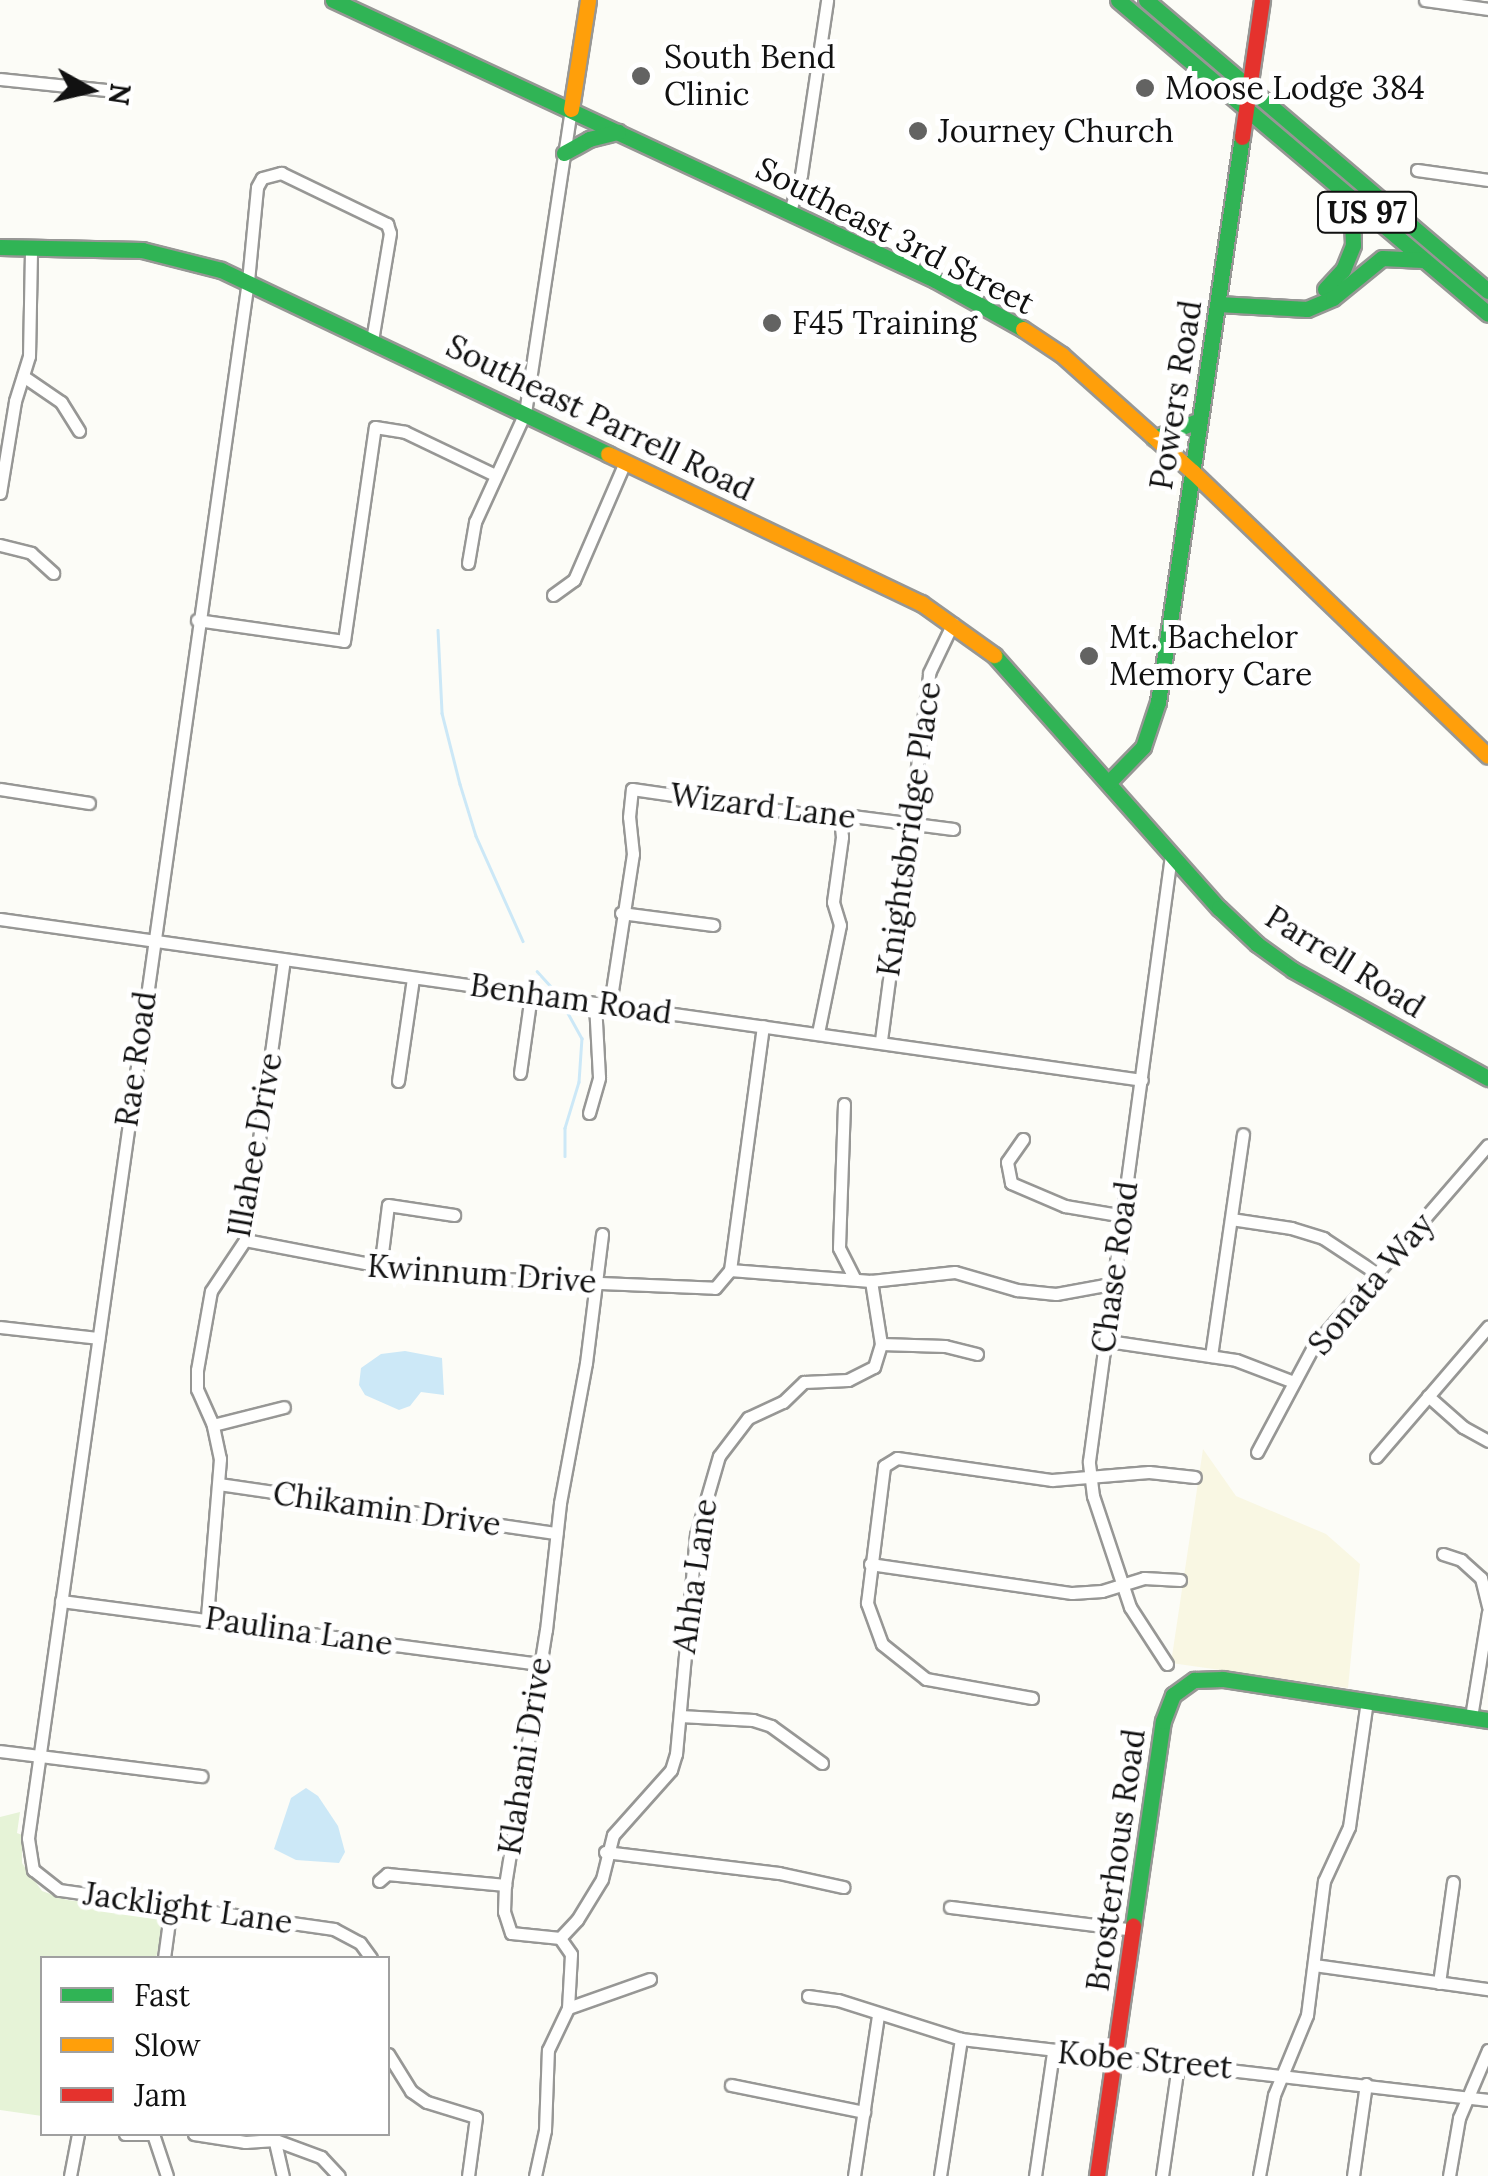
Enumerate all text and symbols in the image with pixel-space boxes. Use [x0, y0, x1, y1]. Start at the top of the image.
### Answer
place label: South Bend Clinic [664, 39, 836, 114]
north arrow [40, 40, 140, 140]
marker: South Bend Clinic [628, 63, 654, 89]
place label: Moose Lodge 384 [1165, 69, 1425, 107]
marker: Moose Lodge 384 [1134, 77, 1156, 99]
text: N [100, 81, 139, 107]
place label: Journey Church [938, 112, 1174, 150]
marker: Journey Church [907, 120, 929, 142]
street label: Southeast 3rd Street [750, 149, 1040, 323]
road number: US 97 [1317, 187, 1417, 237]
street label: Powers Road [1142, 297, 1210, 493]
place label: F45 Training [792, 304, 977, 342]
marker: F45 Training [761, 312, 783, 334]
street label: Southeast Parrell Road [440, 327, 760, 509]
place label: Mt. Bachelor Memory Care [1109, 619, 1312, 694]
marker: Mt. Bachelor Memory Care [1078, 645, 1100, 667]
street label: Knightsbridge Place [869, 679, 949, 979]
street label: Wizard Lane [668, 776, 858, 836]
street label: Parrell Road [1258, 898, 1432, 1026]
street label: Benham Road [468, 966, 674, 1032]
street label: Rae Road [107, 989, 165, 1129]
street label: Illahee Drive [220, 1050, 290, 1240]
street label: Chase Road [1084, 1179, 1146, 1355]
street label: Sonata Way [1301, 1205, 1441, 1363]
street label: Kwinnum Drive [366, 1247, 598, 1301]
street label: Chikamin Drive [271, 1474, 503, 1544]
street label: Ahha Lane [665, 1496, 725, 1656]
street label: Paulina Lane [203, 1599, 395, 1663]
street label: Klahani Drive [490, 1654, 560, 1858]
street label: Brosterhous Road [1079, 1726, 1153, 1994]
street label: Jacklight Lane [81, 1874, 295, 1942]
legend [40, 1956, 390, 2136]
text: Fast [134, 1976, 190, 2014]
text: Slow [134, 2026, 200, 2064]
street label: Kobe Street [1056, 2033, 1234, 2087]
text: Jam [134, 2076, 187, 2114]

